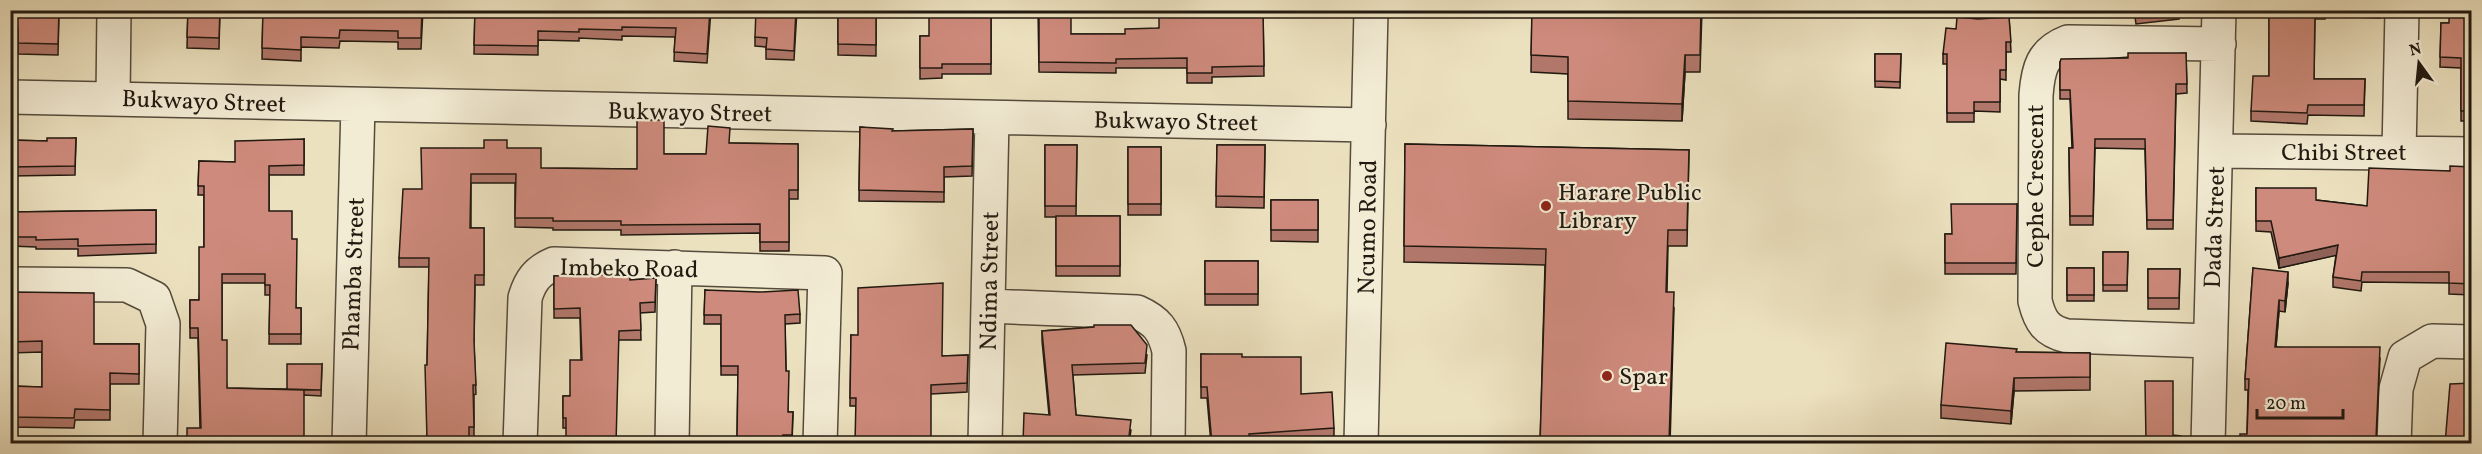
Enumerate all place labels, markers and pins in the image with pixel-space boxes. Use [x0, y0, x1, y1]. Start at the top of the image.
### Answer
place label: Harare Public Library [1558, 177, 1702, 239]
marker: Harare Public Library [1539, 199, 1553, 213]
place label: Spar [1619, 361, 1668, 395]
marker: Spar [1600, 369, 1614, 383]

